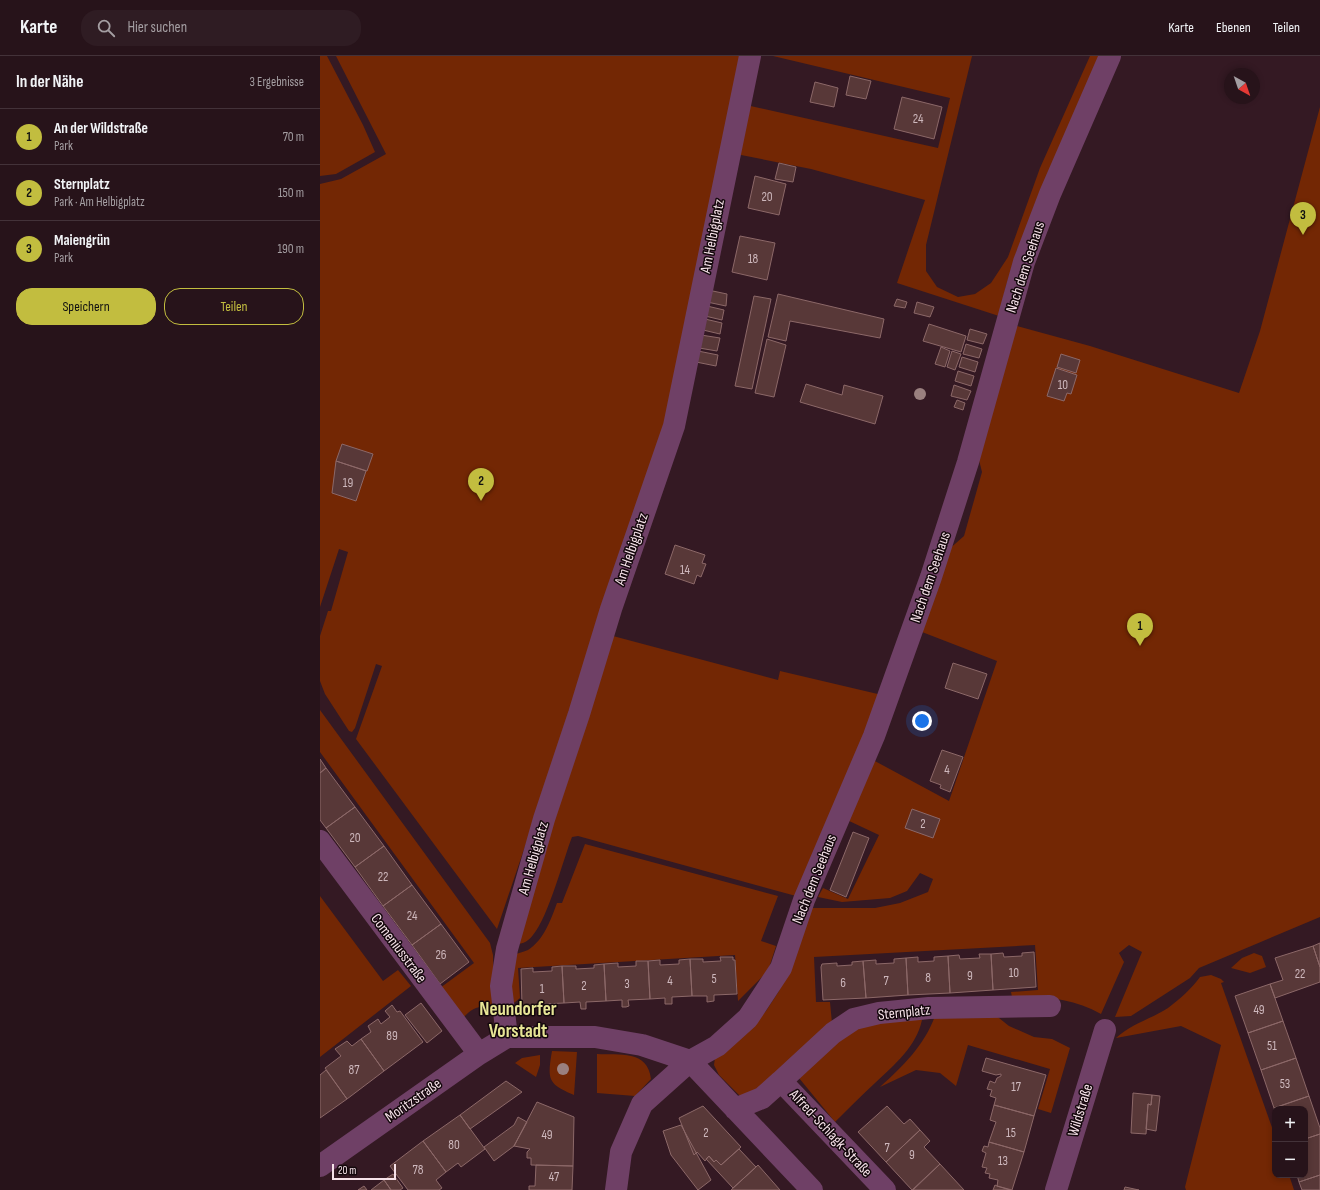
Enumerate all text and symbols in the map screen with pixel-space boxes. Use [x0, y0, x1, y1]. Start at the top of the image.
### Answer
search box [81, 10, 361, 46]
text: Karte [20, 16, 57, 39]
icon: search [95, 17, 117, 39]
text: Hier suchen [127, 18, 187, 37]
text: Karte [1168, 19, 1194, 36]
text: Ebenen [1216, 19, 1251, 36]
text: Teilen [1273, 19, 1300, 36]
north arrow [1224, 68, 1260, 104]
text: In der Nähe [16, 72, 83, 92]
text: 3 Ergebnisse [250, 74, 304, 90]
house number: 24 [913, 111, 924, 127]
text: An der Wildstraße [54, 119, 148, 138]
text: 1 [26, 129, 32, 145]
text: 70 m [283, 129, 304, 145]
text: Park [54, 138, 73, 154]
text: Sternplatz [54, 175, 110, 194]
text: 2 [26, 185, 32, 201]
text: 150 m [278, 185, 304, 201]
house number: 20 [761, 189, 773, 205]
text: Park · Am Helbigplatz [54, 194, 145, 210]
street label: Am Helbigplatz [696, 197, 729, 276]
pin: 3 [1290, 202, 1316, 235]
street label: Nach dem Seehaus [1002, 219, 1049, 315]
text: Maiengrün [54, 231, 110, 250]
text: 3 [26, 241, 32, 257]
text: 190 m [277, 241, 304, 257]
text: Park [54, 250, 73, 266]
house number: 18 [748, 251, 758, 267]
button: Speichern [16, 288, 156, 325]
button: Teilen [164, 288, 304, 325]
house number: 10 [1058, 377, 1068, 393]
pin: 2 [468, 468, 494, 501]
house number: 19 [343, 475, 353, 491]
street label: Am Helbigplatz [610, 510, 653, 589]
street label: Nach dem Seehaus [906, 529, 955, 625]
house number: 14 [680, 562, 691, 578]
pin: 1 [1127, 613, 1153, 646]
your location [912, 711, 932, 731]
house number: 4 [944, 762, 950, 778]
house number: 2 [920, 816, 926, 832]
street label: Am Helbigplatz [514, 819, 553, 898]
house number: 20 [349, 830, 361, 846]
street label: Nach dem Seehaus [788, 832, 841, 927]
house number: 22 [378, 869, 388, 885]
house number: 24 [407, 908, 418, 924]
street label: Comeniusstraße [366, 910, 431, 987]
house number: 26 [435, 947, 447, 963]
house number: 10 [1009, 965, 1019, 981]
house number: 22 [1295, 966, 1305, 982]
house number: 9 [967, 968, 973, 984]
house number: 8 [925, 970, 931, 986]
house number: 5 [711, 971, 717, 987]
house number: 4 [667, 973, 673, 989]
house number: 7 [883, 973, 889, 989]
house number: 6 [840, 975, 846, 991]
house number: 3 [624, 976, 630, 992]
house number: 2 [581, 978, 587, 994]
house number: 1 [540, 981, 545, 997]
district label: Neundorfer Vorstadt [479, 998, 557, 1043]
street label: Sternplatz [877, 1000, 932, 1025]
house number: 49 [1253, 1002, 1265, 1018]
house number: 89 [386, 1028, 398, 1044]
house number: 51 [1267, 1038, 1277, 1054]
house number: 87 [349, 1062, 360, 1078]
street label: Moritzstraße [381, 1074, 445, 1127]
house number: 53 [1280, 1076, 1290, 1092]
house number: 17 [1011, 1079, 1022, 1095]
street label: Wildstraße [1064, 1082, 1097, 1139]
street label: Alfred-Schlagk-Straße [784, 1085, 876, 1181]
map controls [1272, 1106, 1308, 1178]
button: + [1272, 1106, 1308, 1142]
house number: 2 [703, 1125, 709, 1141]
house number: 15 [1006, 1125, 1016, 1141]
house number: 49 [541, 1127, 553, 1143]
house number: 80 [448, 1137, 460, 1153]
house number: 7 [884, 1140, 890, 1156]
button: − [1272, 1142, 1308, 1178]
house number: 9 [909, 1147, 915, 1163]
house number: 13 [998, 1153, 1008, 1169]
scale bar [332, 1162, 396, 1181]
house number: 78 [413, 1162, 424, 1178]
text: 20 m [338, 1164, 356, 1177]
house number: 47 [549, 1169, 560, 1185]

